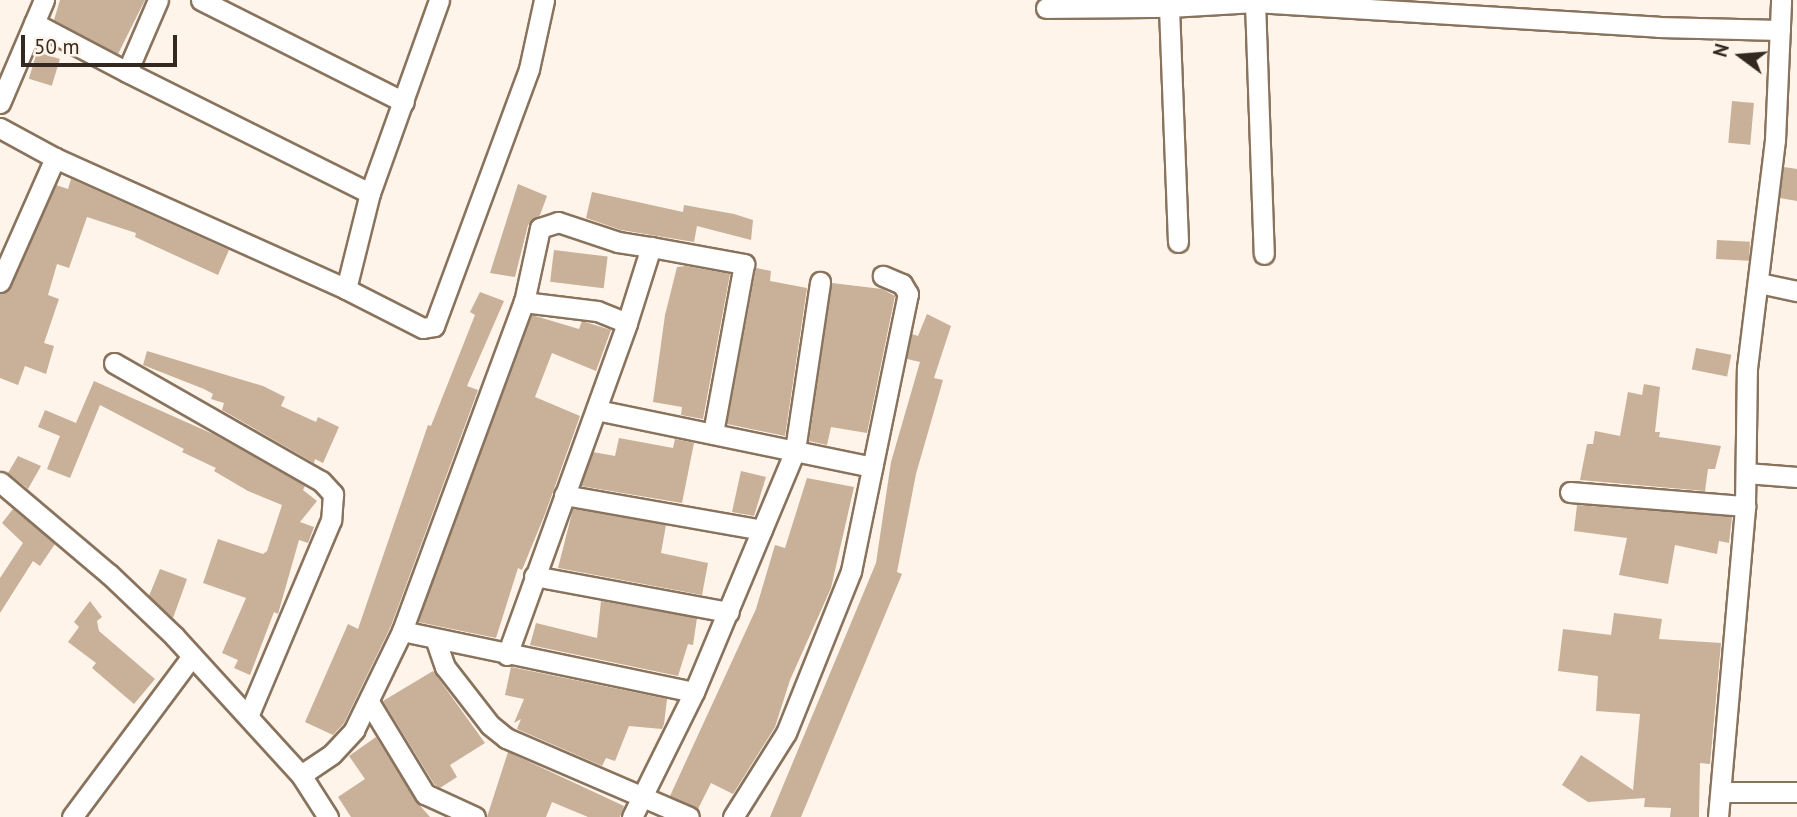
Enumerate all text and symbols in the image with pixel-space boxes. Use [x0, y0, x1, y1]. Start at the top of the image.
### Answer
scale bar [24, 21, 180, 65]
north arrow [1706, 21, 1776, 91]
text: 50 m [34, 33, 80, 60]
text: N [1708, 41, 1734, 60]

